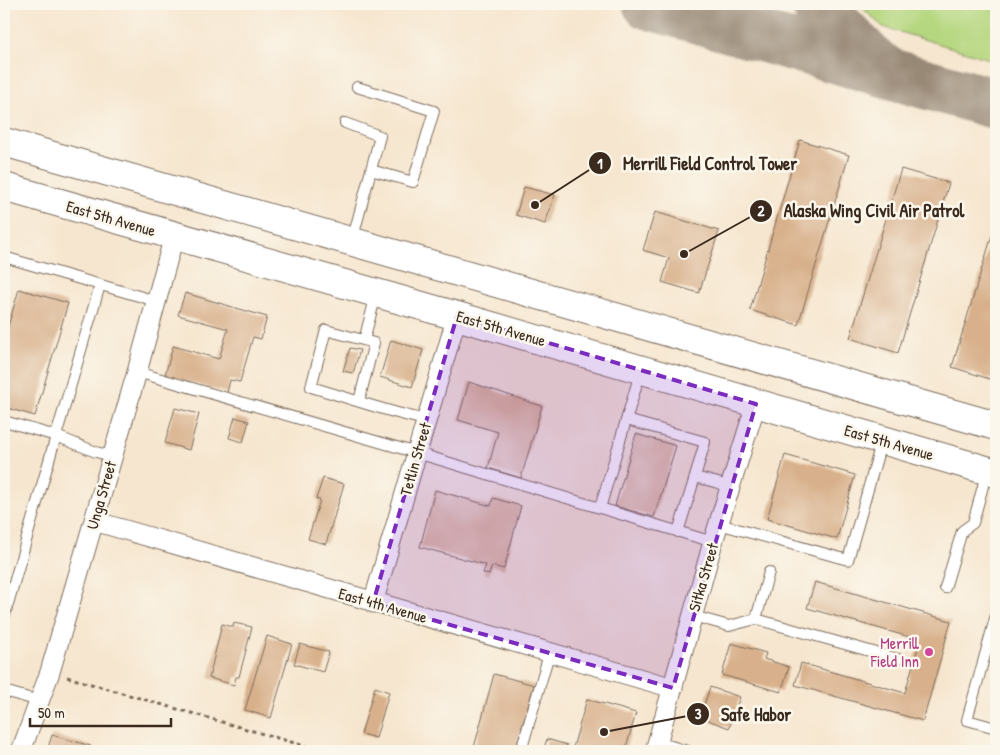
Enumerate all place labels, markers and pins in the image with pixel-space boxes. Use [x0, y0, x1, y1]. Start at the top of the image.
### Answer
callout: Merrill Field Control Tower [588, 147, 807, 180]
callout: Alaska Wing Civil Air Patrol [748, 194, 974, 227]
place label: Merrill Field Inn [870, 632, 919, 672]
marker: Merrill Field Inn [923, 646, 935, 658]
callout: Safe Habor [686, 698, 801, 731]

